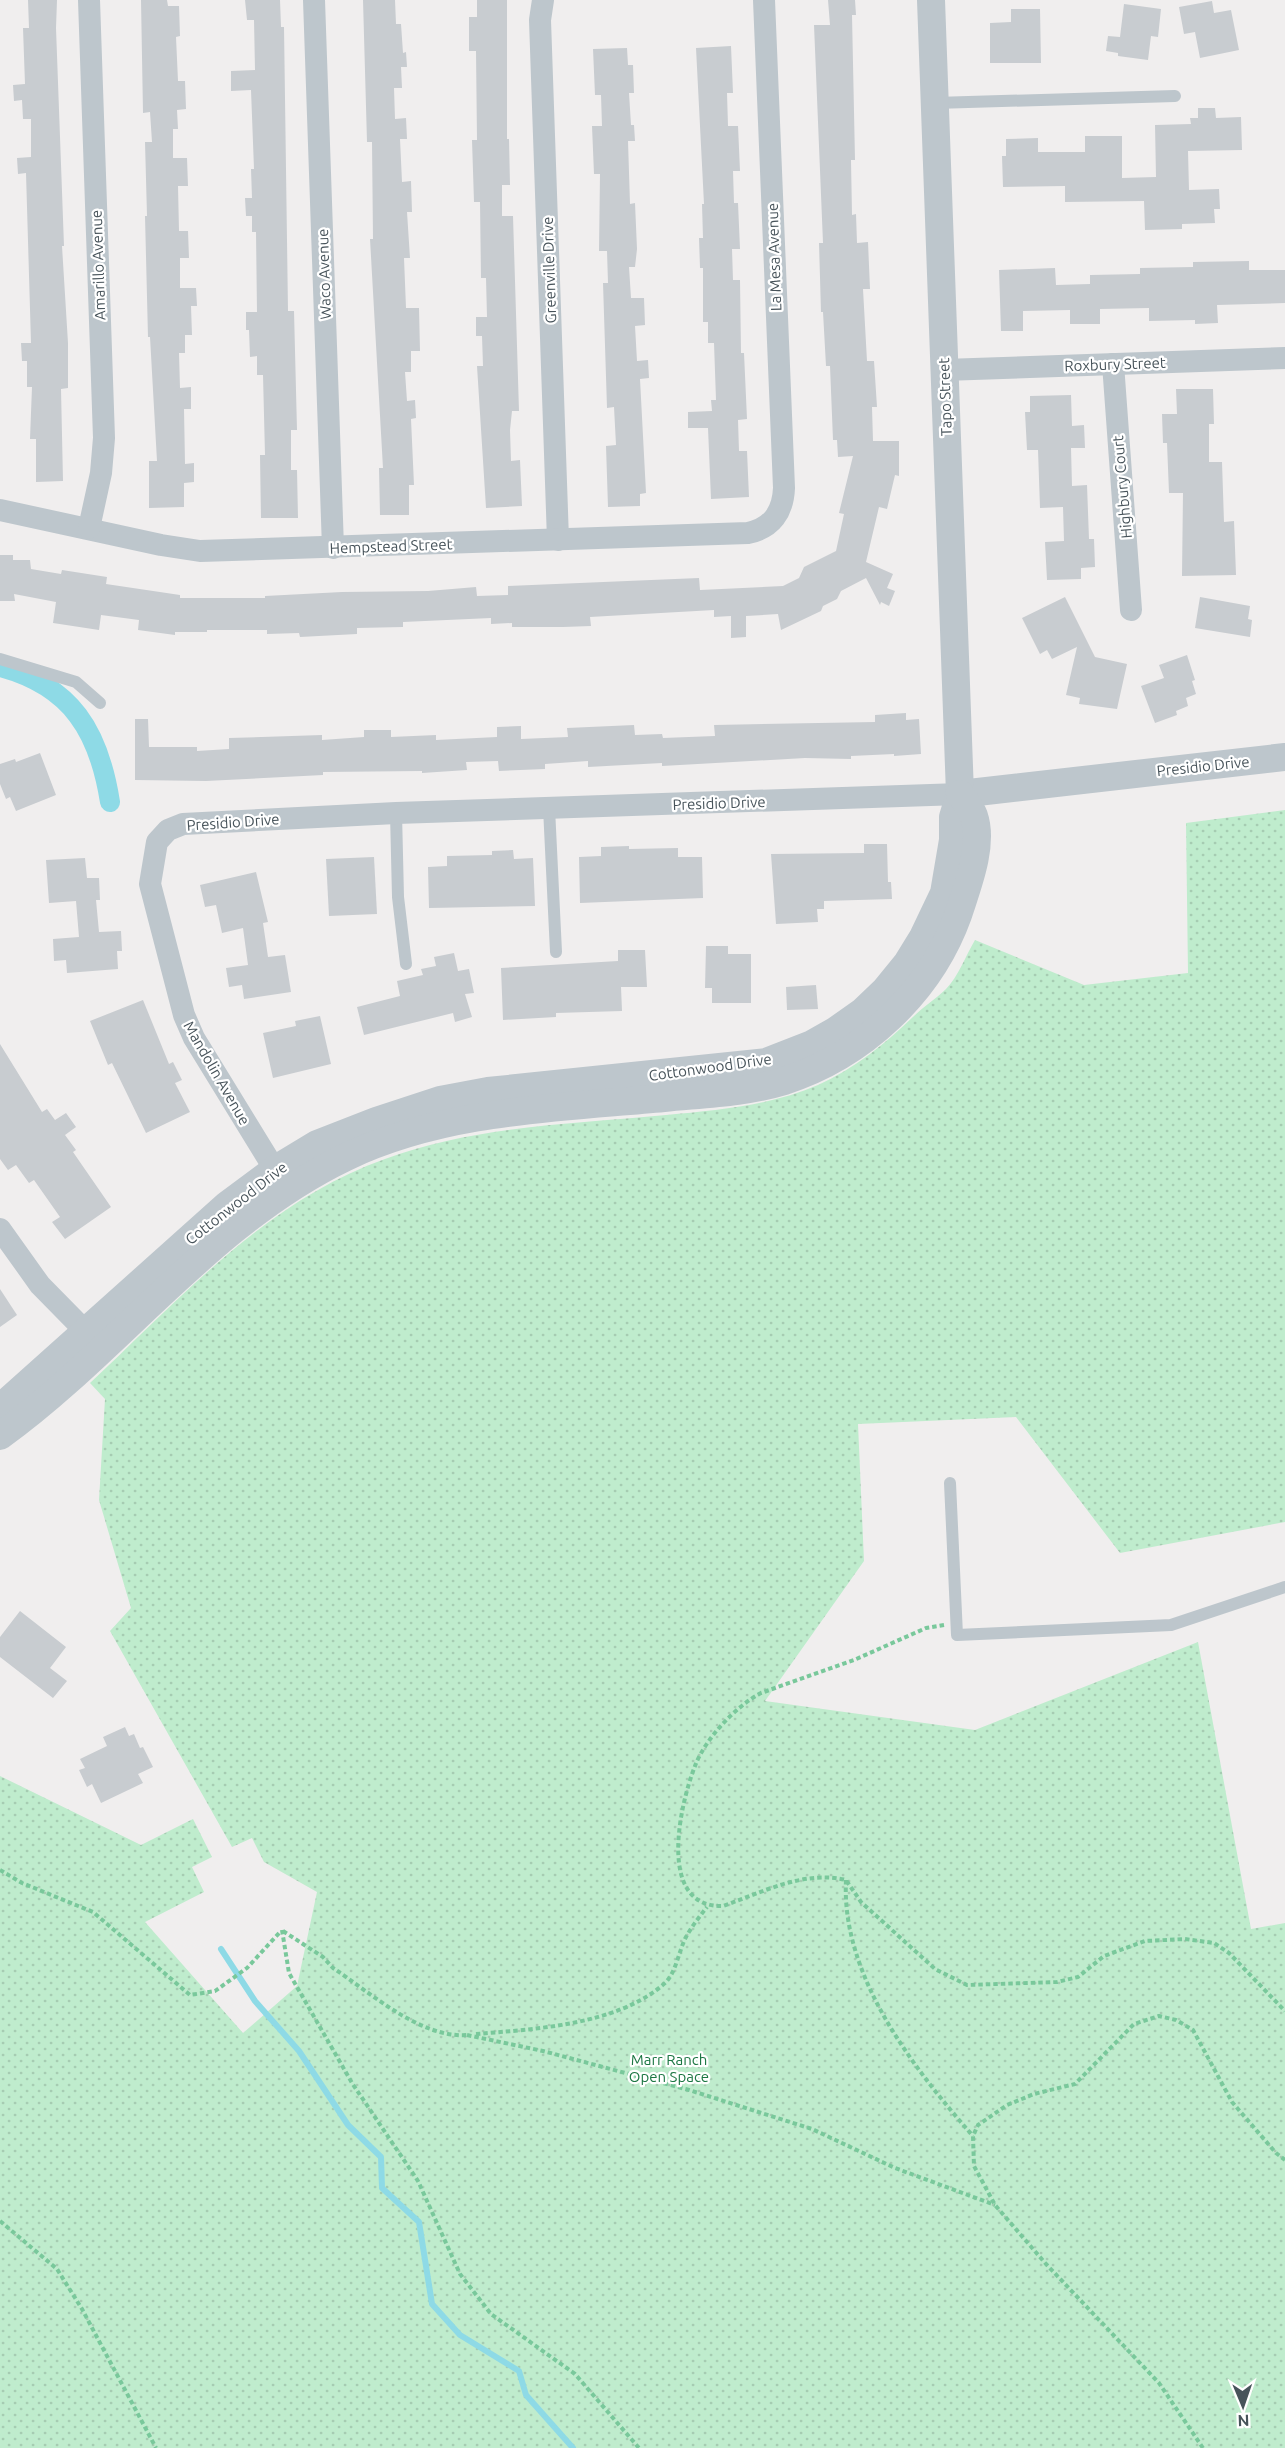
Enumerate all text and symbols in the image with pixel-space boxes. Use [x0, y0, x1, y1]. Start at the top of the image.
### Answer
street label: La Mesa Avenue [764, 203, 784, 311]
street label: Amarillo Avenue [88, 210, 108, 320]
street label: Greenville Drive [539, 216, 559, 324]
street label: Waco Avenue [314, 228, 334, 320]
street label: Roxbury Street [1064, 354, 1166, 374]
street label: Tapo Street [935, 357, 955, 436]
street label: Highbury Court [1109, 435, 1135, 539]
street label: Hempstead Street [329, 535, 453, 557]
street label: Presidio Drive [1156, 753, 1250, 779]
street label: Presidio Drive [672, 793, 766, 813]
street label: Presidio Drive [186, 810, 280, 834]
street label: Mandolin Avenue [180, 1018, 254, 1128]
street label: Cottonwood Drive [647, 1050, 773, 1084]
street label: Cottonwood Drive [182, 1158, 290, 1248]
park label: Marr Ranch Open Space [629, 2051, 709, 2085]
north arrow [1213, 2376, 1273, 2436]
text: N [1237, 2412, 1250, 2430]

